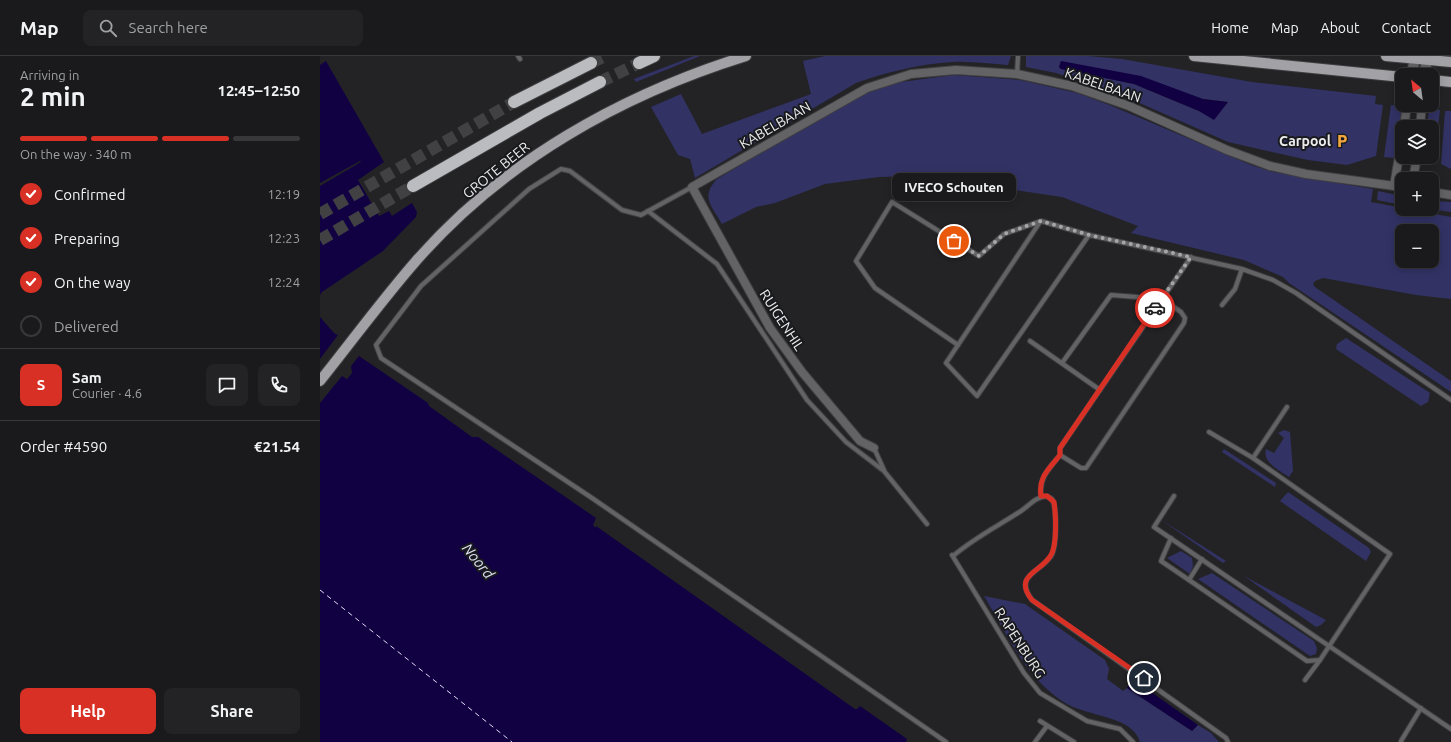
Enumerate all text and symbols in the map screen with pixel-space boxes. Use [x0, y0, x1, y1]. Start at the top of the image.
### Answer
search box [83, 10, 363, 46]
text: Map [20, 17, 59, 39]
icon: search [97, 17, 119, 39]
text: Search here [129, 19, 208, 36]
text: Home [1211, 20, 1249, 36]
text: Map [1271, 20, 1299, 36]
text: About [1321, 20, 1360, 36]
text: Contact [1382, 20, 1431, 36]
street label: KABELBAAN [1063, 64, 1143, 106]
text: Arriving in [20, 68, 79, 82]
north arrow [1395, 68, 1439, 112]
map controls [1395, 68, 1439, 268]
text: 2 min [20, 82, 86, 111]
text: 12:45–12:50 [217, 82, 300, 99]
street label: KABELBAAN [737, 98, 813, 152]
button: layers [1395, 120, 1439, 164]
place label: Carpool [1279, 133, 1331, 149]
parking icon: Carpool [1334, 133, 1350, 149]
street label: GROTE BEER [460, 138, 533, 202]
text: On the way · 340 m [20, 147, 132, 161]
button: + [1395, 172, 1439, 216]
callout: IVECO Schouten [892, 173, 1016, 201]
text: IVECO Schouten [904, 180, 1004, 194]
icon: check [20, 183, 42, 205]
text: Confirmed [54, 186, 126, 203]
text: 12:19 [267, 187, 300, 201]
pin [937, 224, 971, 258]
button: − [1395, 224, 1439, 268]
icon: check [20, 227, 42, 249]
text: Preparing [54, 230, 120, 247]
icon: bag [943, 230, 965, 252]
text: 12:23 [267, 231, 300, 245]
icon: check [20, 271, 42, 293]
text: On the way [54, 274, 130, 291]
text: 12:24 [267, 275, 300, 289]
street label: RUIGENHIL [756, 287, 808, 353]
courier [1135, 288, 1175, 328]
icon: car [1144, 297, 1166, 319]
text: Delivered [54, 318, 119, 335]
button: chat [206, 364, 248, 406]
button: phone [258, 364, 300, 406]
text: Sam [72, 369, 102, 386]
text: S [37, 376, 45, 393]
text: Courier · 4.6 [72, 386, 142, 400]
text: Order #4590 [20, 438, 107, 455]
text: €21.54 [254, 438, 300, 455]
water label: Noord [459, 540, 498, 582]
street label: RAPENBURG [991, 605, 1049, 681]
pin [1127, 661, 1161, 695]
icon: home [1133, 667, 1155, 689]
button: Help [20, 688, 156, 734]
button: Share [164, 688, 300, 734]

